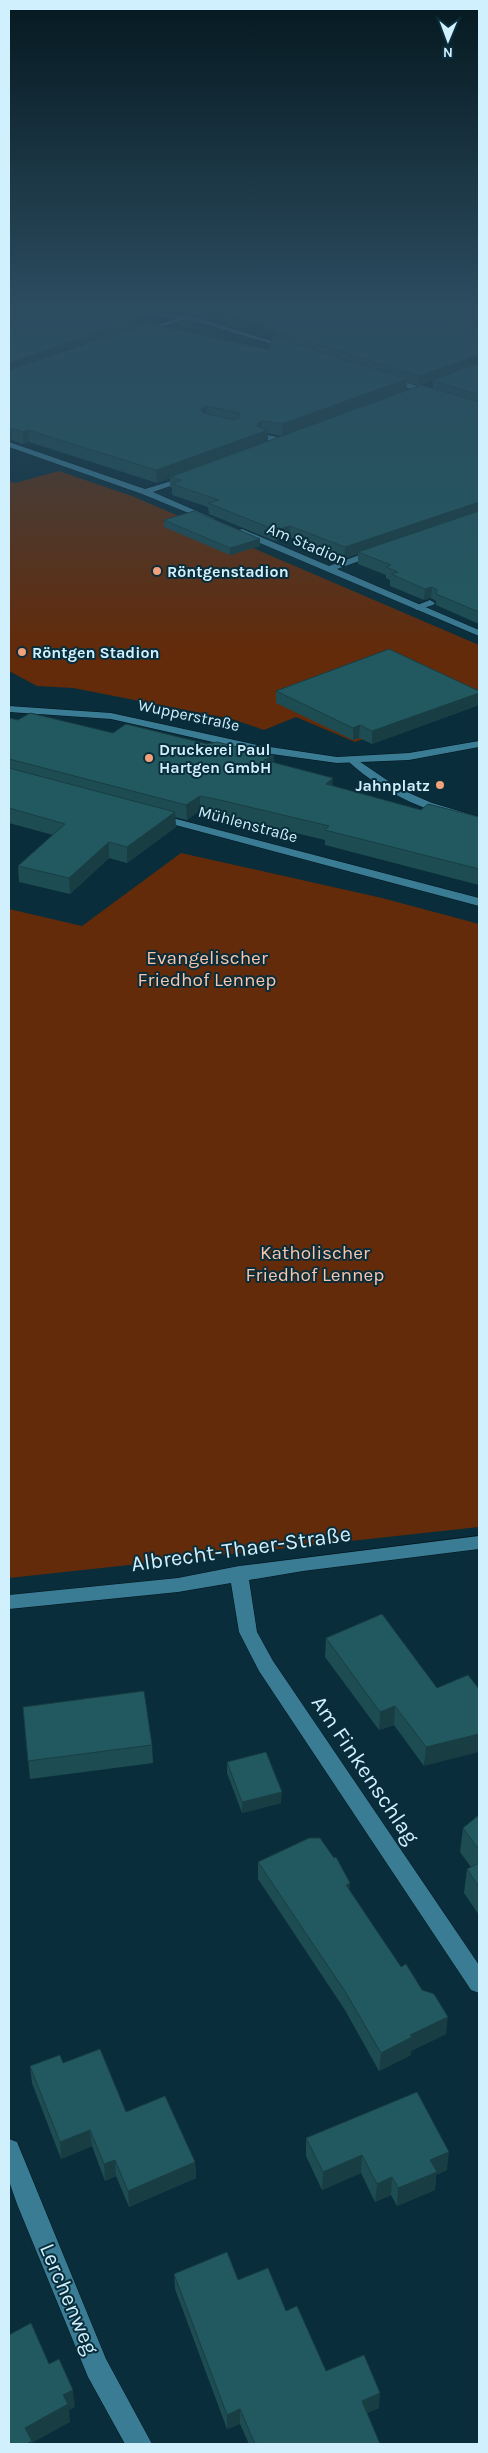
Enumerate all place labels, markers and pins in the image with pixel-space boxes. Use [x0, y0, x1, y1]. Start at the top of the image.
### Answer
place label: Röntgenstadion [167, 562, 289, 581]
marker: Röntgenstadion [151, 565, 163, 577]
place label: Röntgen Stadion [32, 643, 159, 662]
marker: Röntgen Stadion [16, 646, 28, 658]
place label: Druckerei Paul Hartgen GmbH [159, 740, 271, 777]
marker: Druckerei Paul Hartgen GmbH [143, 752, 155, 764]
place label: Jahnplatz [355, 776, 430, 795]
marker: Jahnplatz [434, 779, 446, 791]

